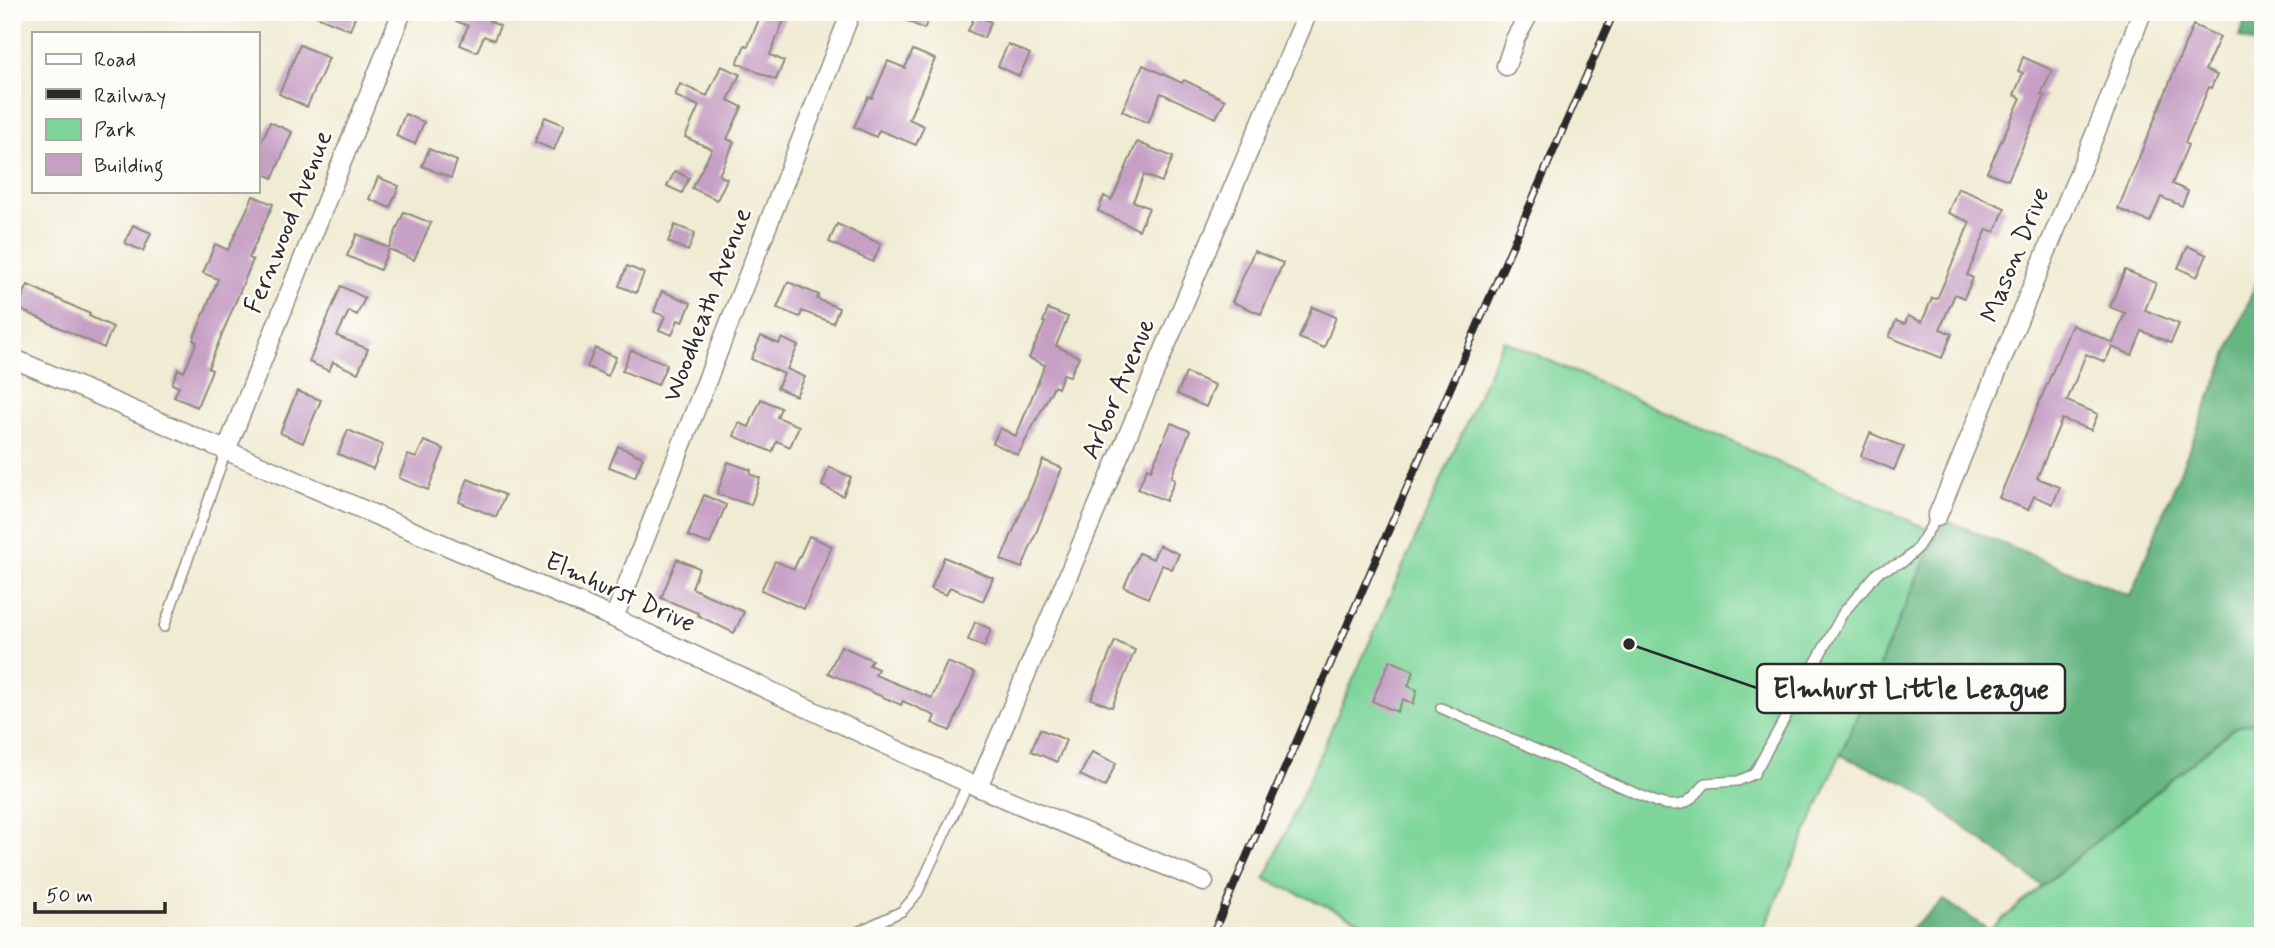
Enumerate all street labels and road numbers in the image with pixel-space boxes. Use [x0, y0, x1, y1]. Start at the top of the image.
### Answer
street label: Fernwood Avenue [237, 125, 341, 319]
street label: Mason Drive [1973, 182, 2059, 328]
street label: Woodheath Avenue [655, 203, 761, 407]
street label: Arbor Avenue [1074, 313, 1164, 465]
street label: Elmhurst Drive [539, 545, 701, 641]

